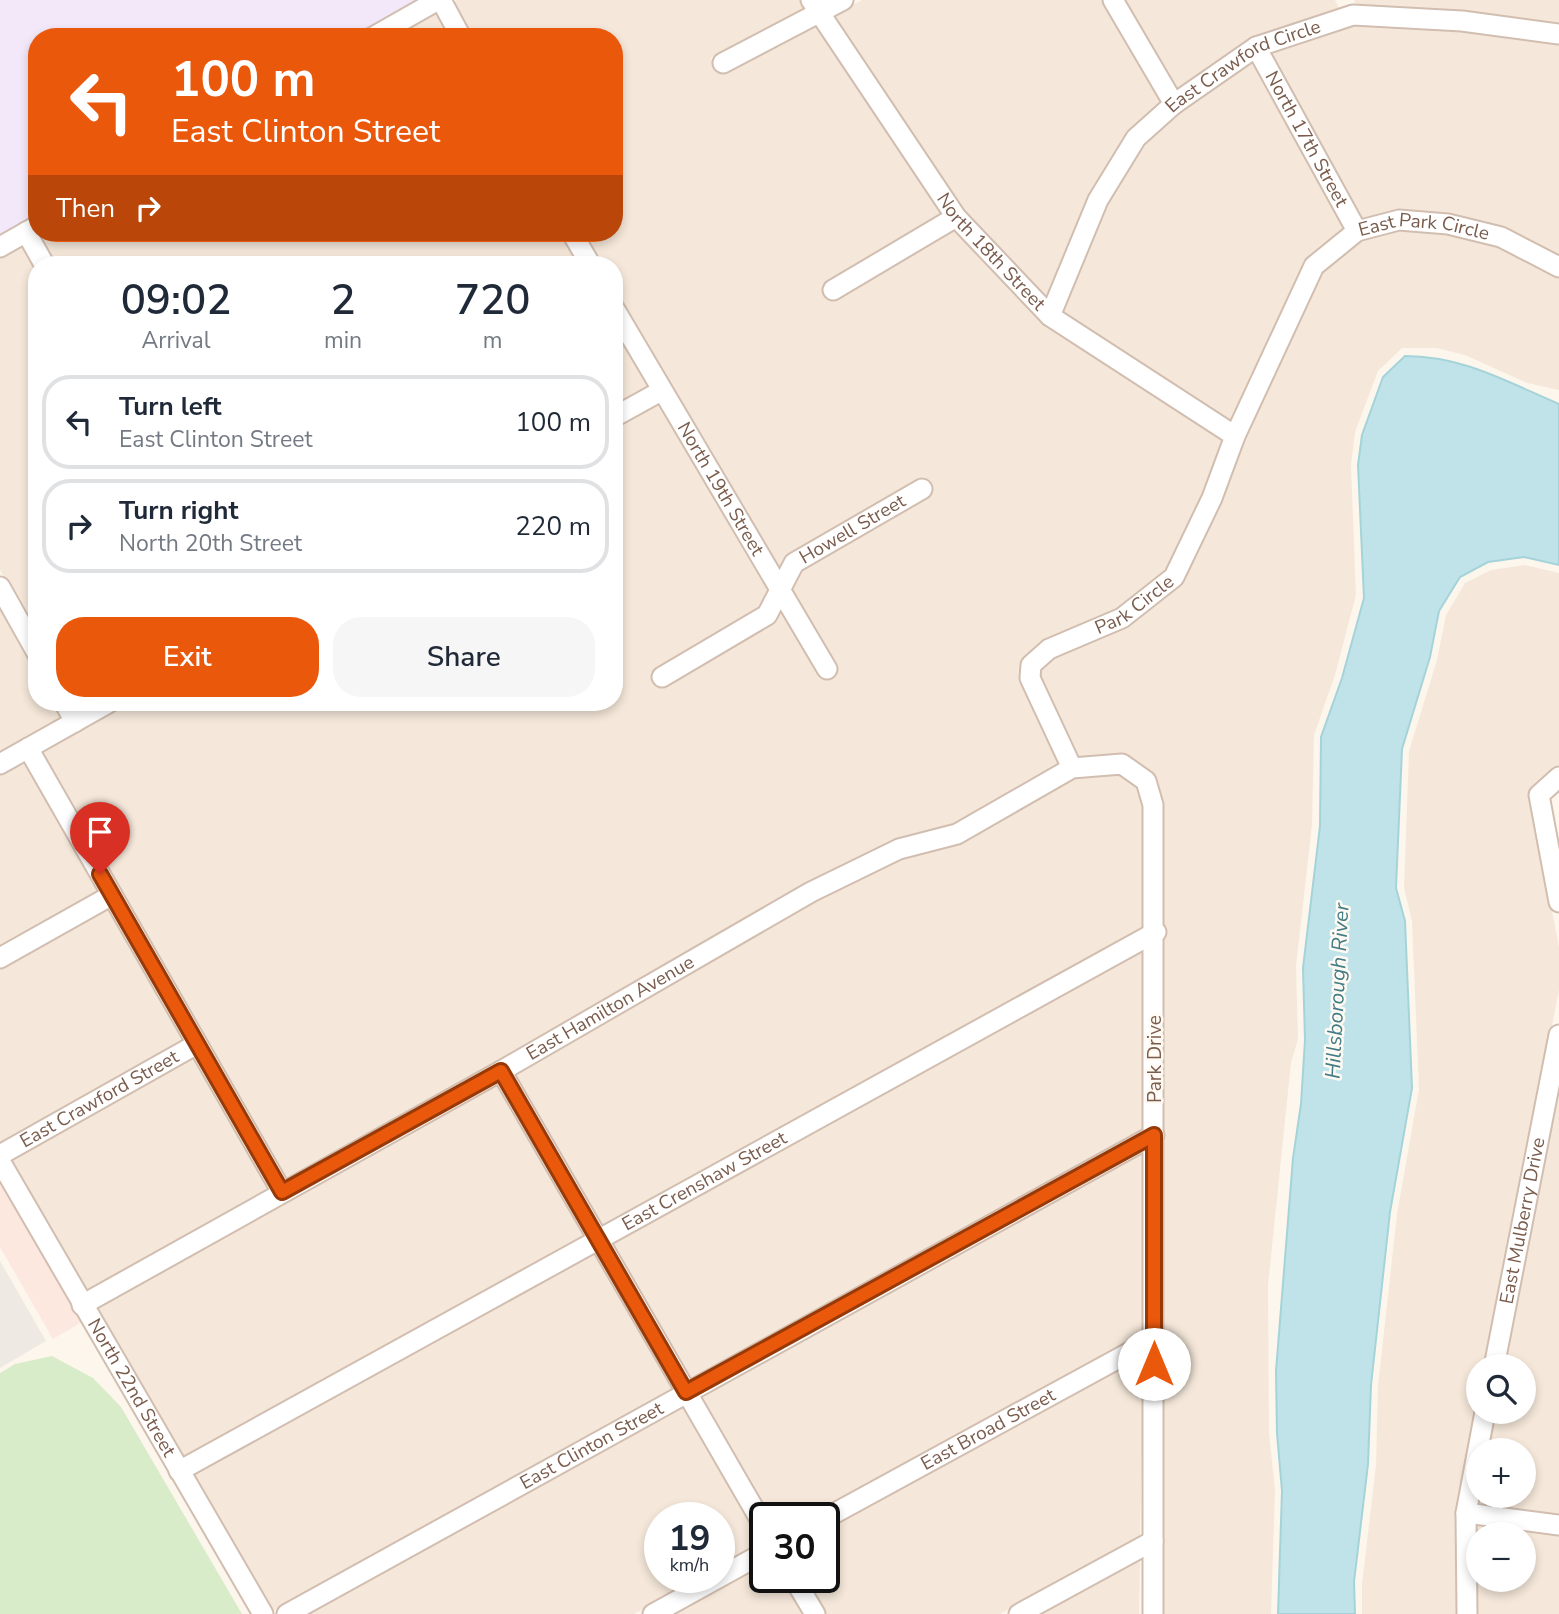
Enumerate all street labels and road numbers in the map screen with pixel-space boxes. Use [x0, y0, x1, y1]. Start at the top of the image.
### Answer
street label: East Crawford Circle [1160, 14, 1324, 119]
street label: North 17th Street [1259, 66, 1354, 212]
street label: North 18th Street [930, 188, 1052, 317]
street label: East Park Circle [1356, 207, 1492, 247]
street label: North 19th Street [671, 417, 771, 561]
street label: Howell Street [794, 488, 911, 570]
street label: Park Circle [1091, 569, 1179, 641]
street label: East Hamilton Avenue [521, 949, 699, 1067]
street label: Park Drive [1142, 1015, 1168, 1103]
street label: East Crawford Street [15, 1044, 184, 1154]
street label: East Crenshaw Street [617, 1125, 792, 1237]
street label: East Mulberry Drive [1494, 1135, 1552, 1306]
street label: North 22nd Street [81, 1314, 182, 1462]
street label: East Broad Street [916, 1382, 1060, 1477]
street label: East Clinton Street [515, 1395, 668, 1496]

